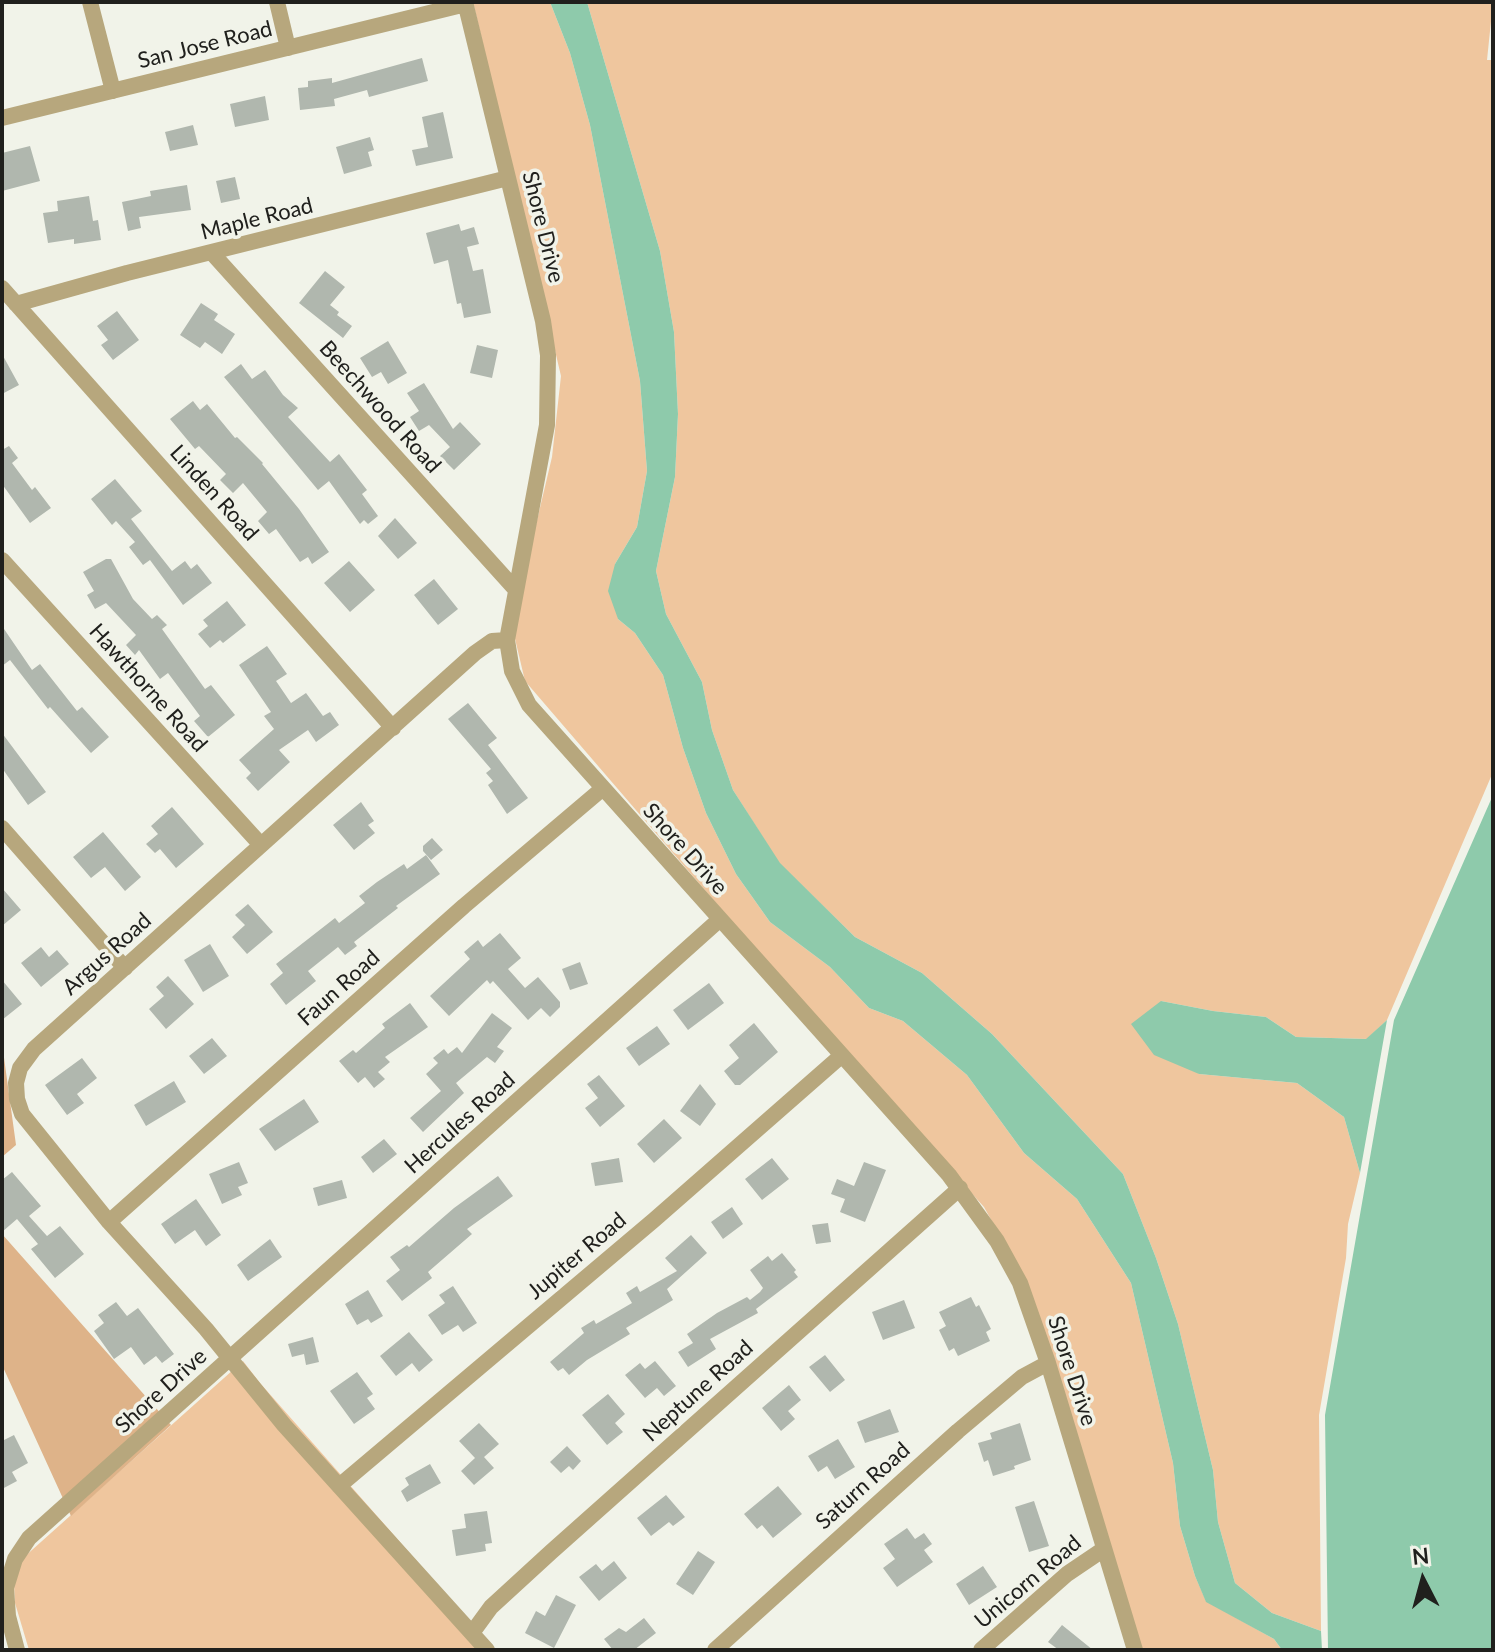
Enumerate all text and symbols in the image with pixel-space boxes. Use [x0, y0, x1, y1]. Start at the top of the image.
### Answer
street label: San Jose Road [135, 16, 275, 74]
street label: Shore Drive [516, 169, 570, 285]
street label: Maple Road [198, 192, 316, 246]
street label: Beechwood Road [314, 335, 446, 479]
street label: Linden Road [164, 440, 264, 546]
street label: Hawthorne Road [83, 618, 213, 758]
street label: Shore Drive [637, 798, 733, 900]
street label: Argus Road [57, 907, 157, 1001]
street label: Faun Road [293, 944, 385, 1032]
street label: Hercules Road [399, 1067, 521, 1179]
street label: Jupiter Road [522, 1207, 632, 1305]
street label: Shore Drive [1042, 1313, 1102, 1429]
street label: Neptune Road [638, 1335, 758, 1447]
street label: Shore Drive [110, 1343, 212, 1439]
street label: Saturn Road [811, 1437, 915, 1535]
street label: Unicorn Road [969, 1530, 1087, 1634]
north arrow [1383, 1540, 1463, 1620]
text: N [1411, 1541, 1430, 1570]

